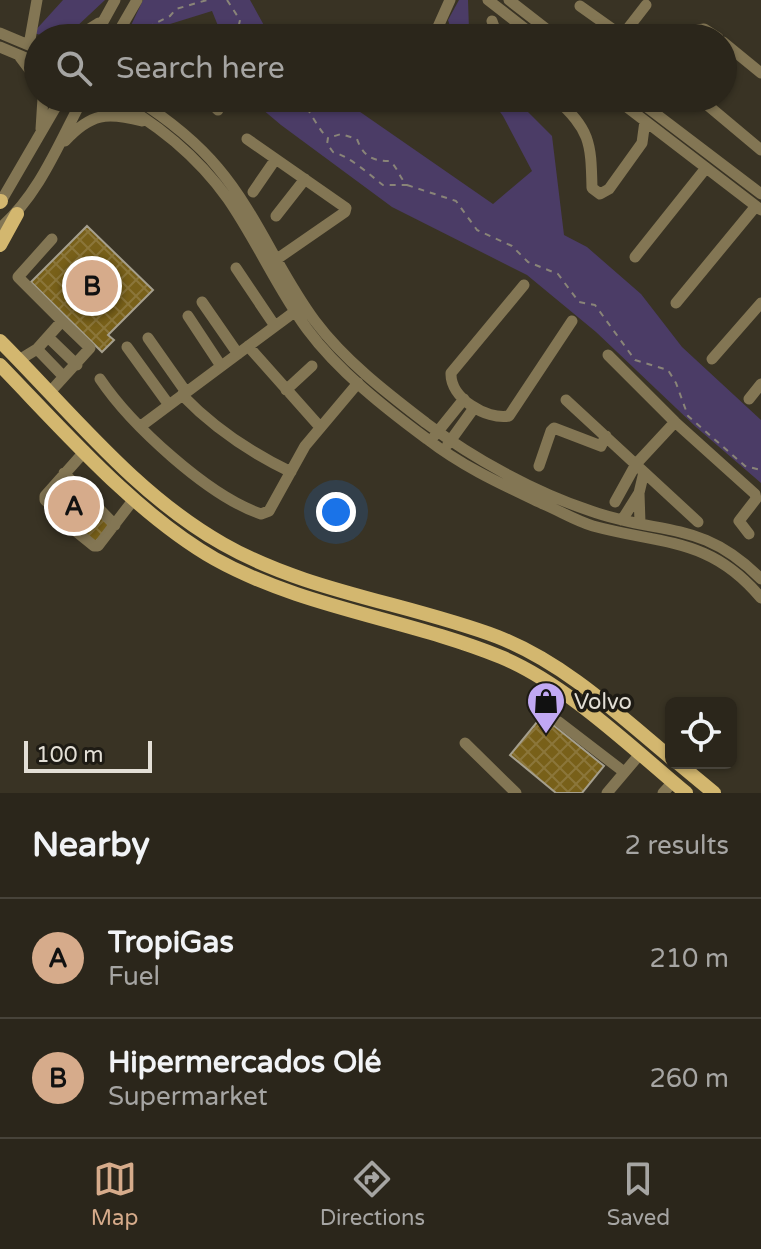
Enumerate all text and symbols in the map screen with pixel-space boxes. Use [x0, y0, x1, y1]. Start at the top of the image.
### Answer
search box [24, 24, 737, 112]
icon: search [52, 46, 96, 90]
text: Search here [116, 50, 285, 87]
pin: B [66, 256, 118, 316]
pin: A [48, 476, 100, 536]
your location [316, 492, 356, 532]
shop icon: Volvo [525, 680, 567, 735]
place label: Volvo [574, 689, 632, 715]
map controls [665, 697, 737, 769]
button: locate [665, 697, 737, 769]
scale bar [24, 737, 152, 773]
text: 100 m [36, 742, 103, 768]
text: Nearby [32, 825, 150, 866]
text: 2 results [624, 830, 729, 861]
text: TropiGas [108, 924, 234, 961]
text: A [48, 943, 68, 974]
text: 210 m [649, 943, 729, 974]
text: Fuel [108, 961, 160, 992]
text: Hipermercados Olé [108, 1044, 382, 1081]
text: B [49, 1063, 67, 1094]
text: 260 m [649, 1063, 729, 1094]
text: Supermarket [108, 1081, 268, 1112]
tab: Map [91, 1157, 138, 1231]
tab: Directions [320, 1157, 425, 1231]
tab: Saved [607, 1157, 670, 1231]

